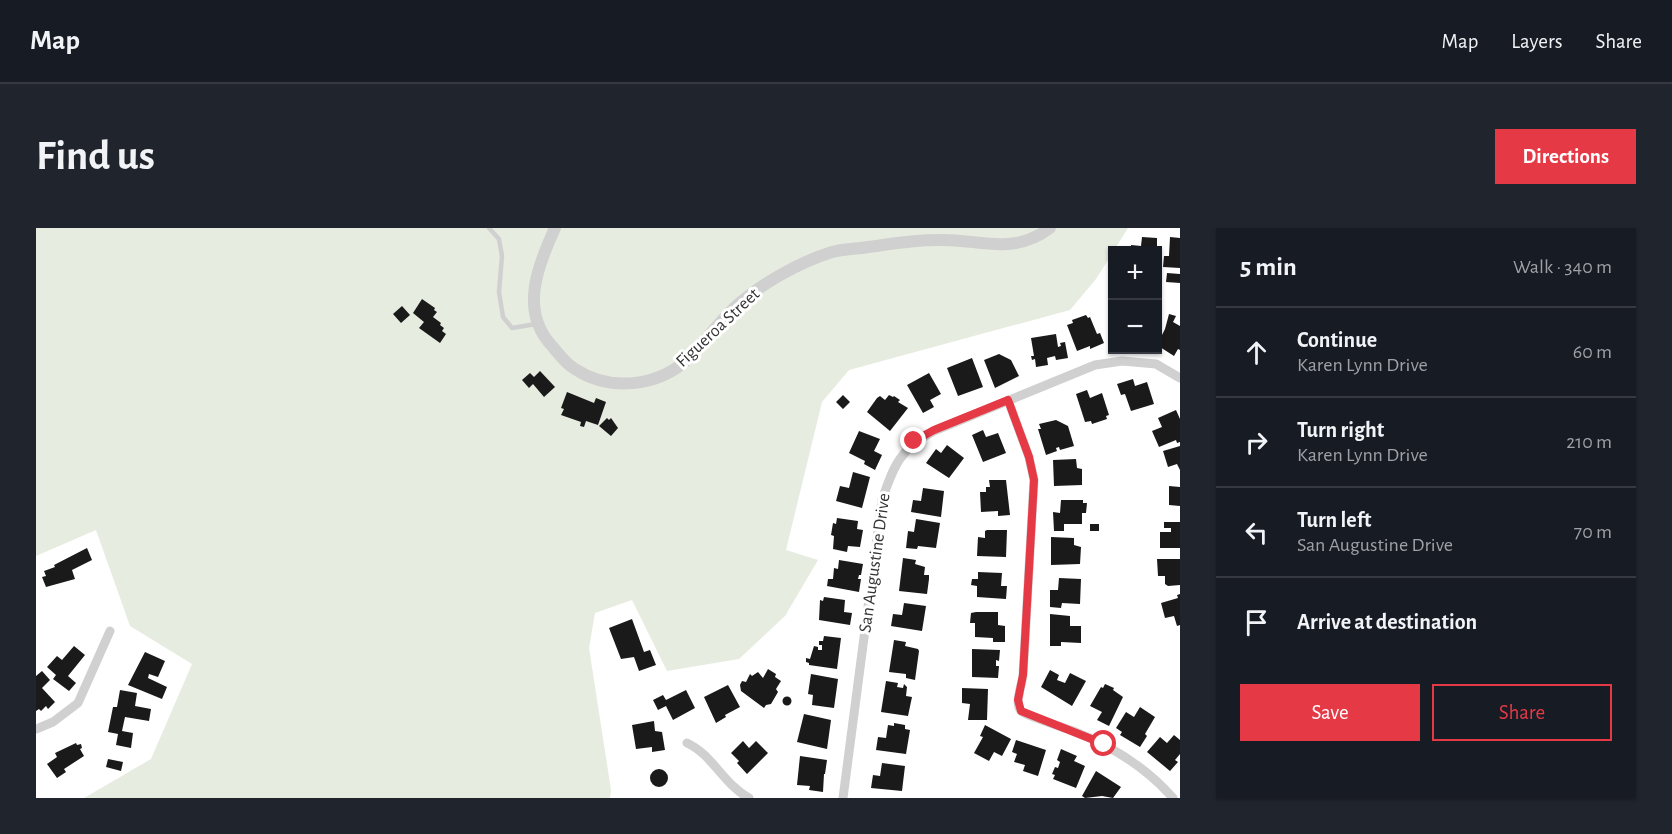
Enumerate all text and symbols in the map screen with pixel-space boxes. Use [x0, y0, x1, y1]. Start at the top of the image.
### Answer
text: Map [30, 27, 80, 55]
text: Map [1442, 31, 1478, 52]
text: Layers [1511, 31, 1562, 52]
text: Share [1595, 31, 1642, 52]
button: Directions [1495, 129, 1636, 184]
text: Find us [36, 135, 155, 177]
map controls [1108, 246, 1162, 354]
button: + [1108, 246, 1162, 300]
text: 5 min [1240, 254, 1297, 280]
text: Walk · 340 m [1513, 257, 1612, 277]
street label: Figueroa Street [673, 285, 763, 371]
button: − [1108, 300, 1162, 354]
text: Continue [1297, 329, 1377, 351]
icon: ahead [1240, 336, 1273, 369]
text: 60 m [1573, 342, 1612, 362]
text: Karen Lynn Drive [1297, 355, 1428, 375]
text: Turn right [1297, 419, 1384, 441]
icon: right [1240, 426, 1273, 459]
route end [900, 427, 926, 453]
text: 210 m [1566, 432, 1612, 452]
text: Karen Lynn Drive [1297, 445, 1428, 465]
street label: San Augustine Drive [856, 492, 894, 634]
text: Turn left [1297, 509, 1371, 531]
icon: left [1240, 516, 1273, 549]
text: 70 m [1574, 522, 1612, 542]
text: San Augustine Drive [1297, 535, 1453, 555]
icon: arrive [1240, 606, 1273, 639]
text: Arrive at destination [1297, 611, 1477, 633]
button: Save [1240, 684, 1420, 741]
button: Share [1432, 684, 1612, 741]
route start [1090, 730, 1116, 756]

